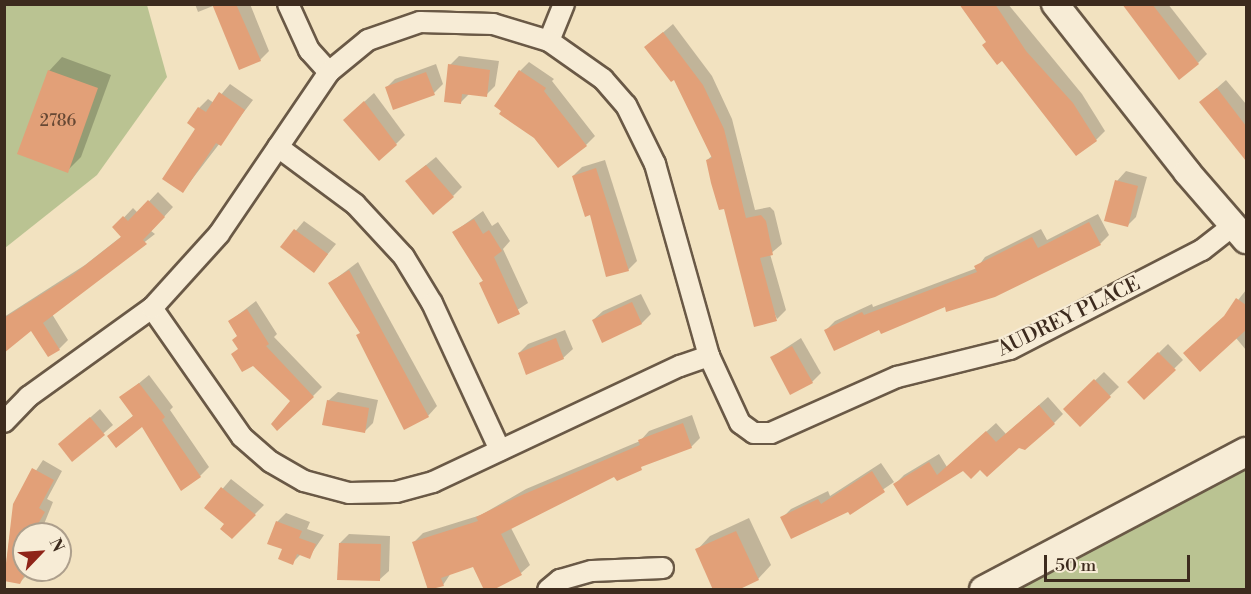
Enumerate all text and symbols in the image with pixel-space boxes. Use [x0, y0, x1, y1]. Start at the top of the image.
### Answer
house number: 2786 [40, 111, 76, 131]
street label: AUDREY PLACE [994, 272, 1144, 362]
north arrow [12, 522, 72, 582]
text: N [45, 535, 68, 555]
scale bar [1047, 543, 1192, 581]
text: 50 m [1055, 554, 1096, 577]

